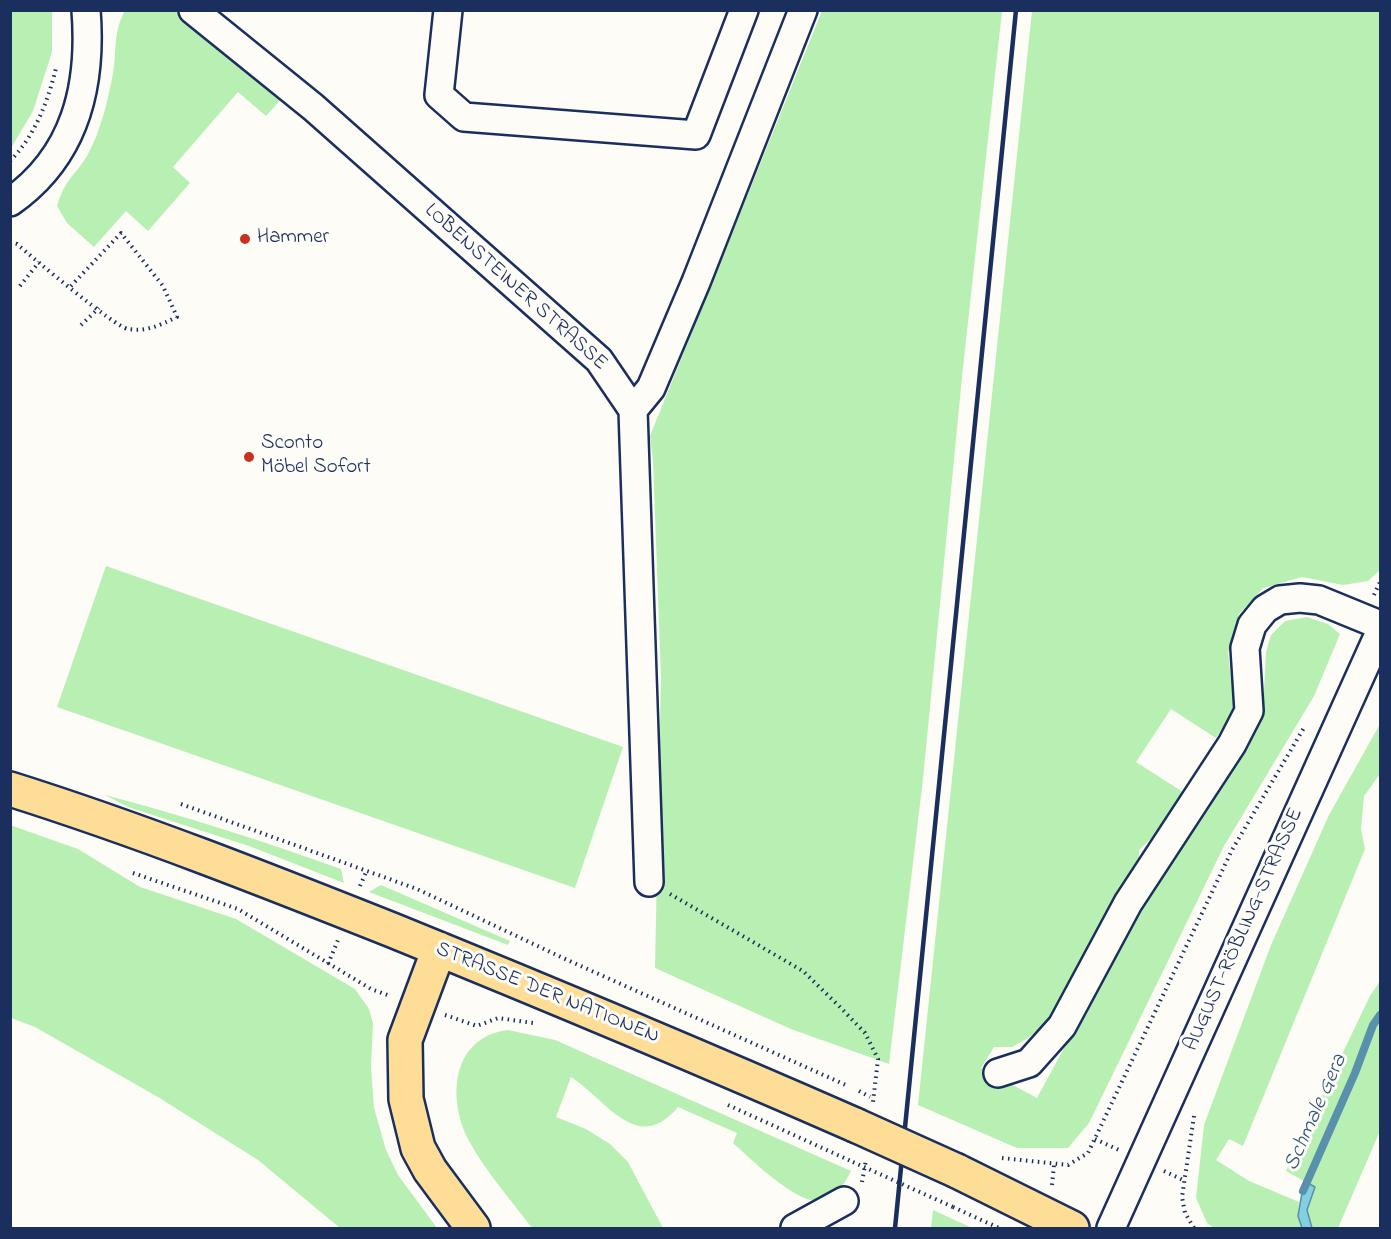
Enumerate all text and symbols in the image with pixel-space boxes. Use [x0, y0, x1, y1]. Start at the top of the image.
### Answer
street label: LOBENSTEINER STRASSE [418, 199, 612, 377]
place label: Hammer [257, 226, 329, 252]
marker: Hammer [238, 232, 252, 246]
place label: Sconto Möbel Sofort [261, 432, 371, 482]
marker: Sconto Möbel Sofort [242, 450, 256, 464]
street label: AUGUST-RÖBLING-STRASSE [1180, 805, 1310, 1055]
street label: STRASSE DER NATIONEN [432, 938, 662, 1050]
water label: Schmale Gera [1280, 1051, 1354, 1175]

